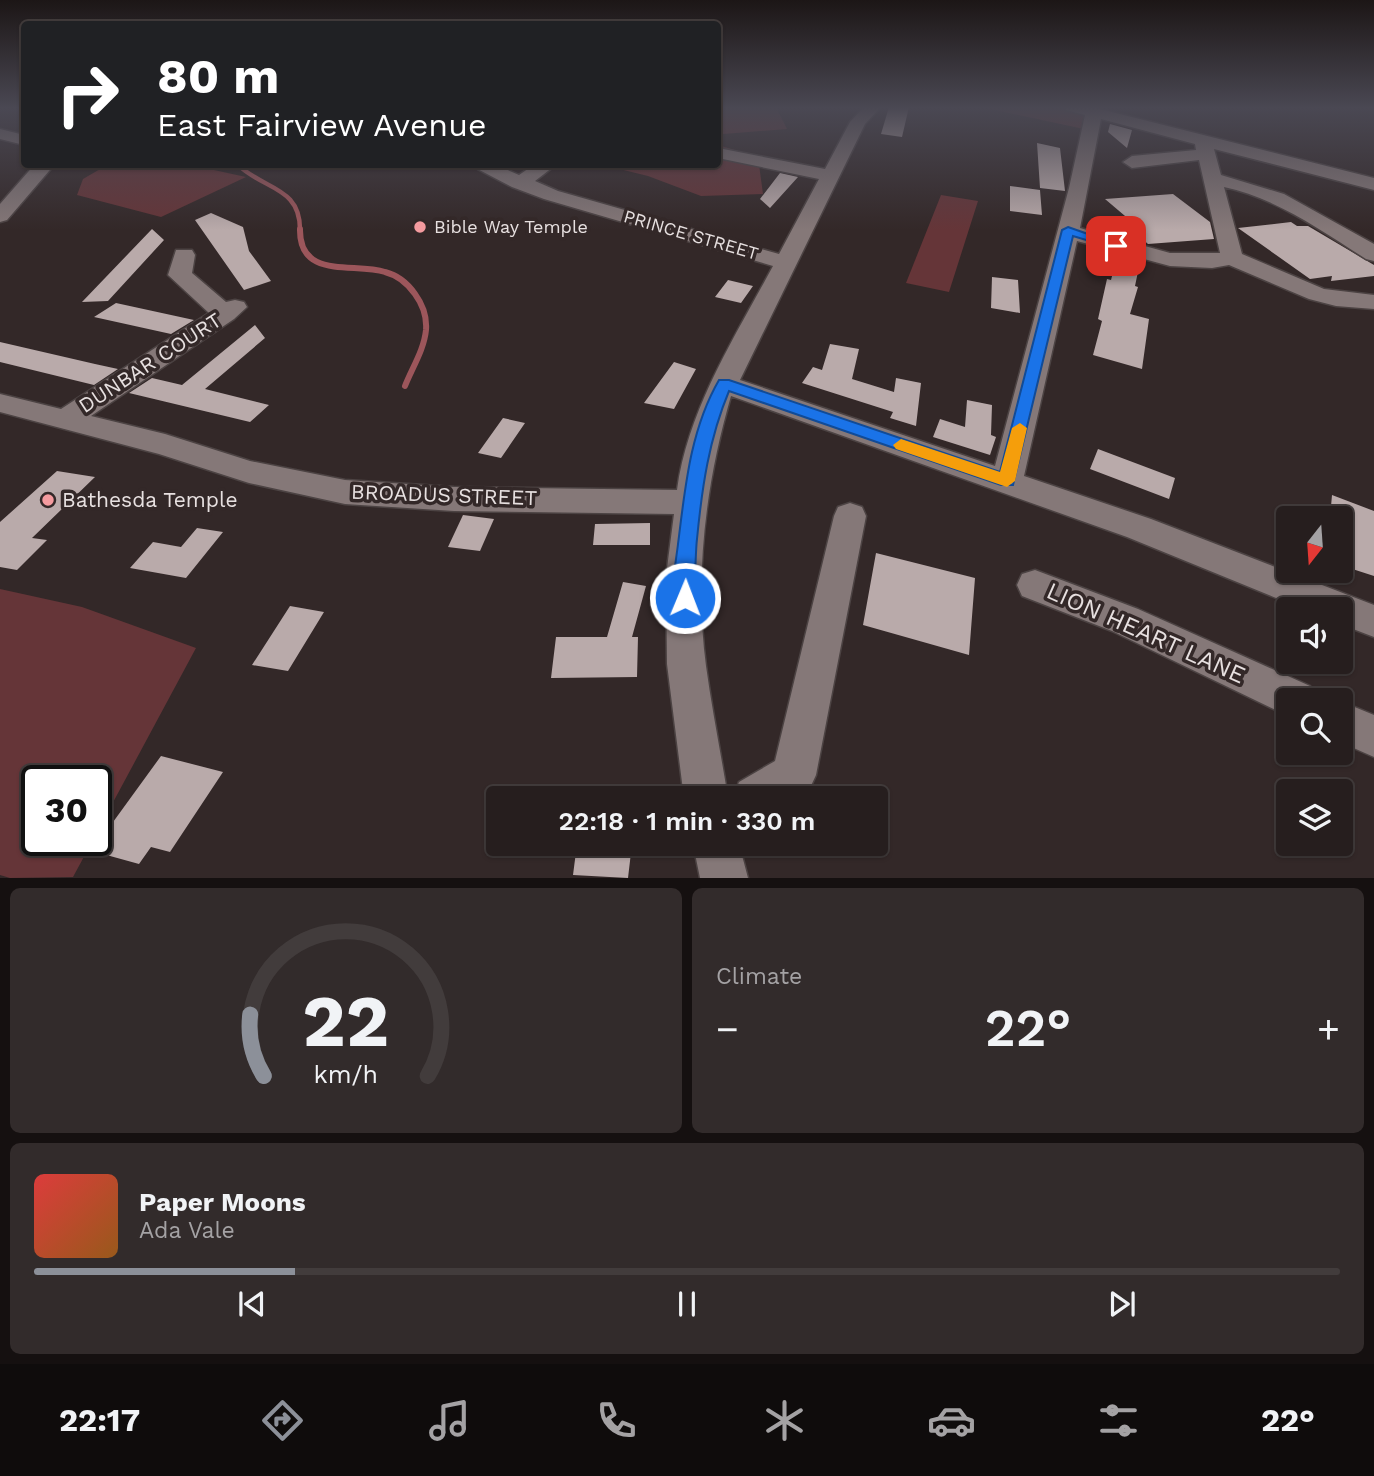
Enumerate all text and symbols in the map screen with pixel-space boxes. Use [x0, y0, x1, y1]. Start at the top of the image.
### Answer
text: 80 m [157, 47, 279, 105]
icon: right [42, 49, 133, 140]
text: East Fairview Avenue [157, 106, 486, 144]
street label: PRINCE STREET [621, 205, 761, 264]
place label: Bible Way Temple [434, 216, 588, 237]
pin [1086, 216, 1146, 276]
marker: Bible Way Temple [412, 219, 428, 235]
icon: arrive [1097, 227, 1135, 265]
street label: DUNBAR COURT [74, 307, 226, 418]
street label: BROADUS STREET [351, 479, 538, 510]
place label: Bathesda Temple [62, 487, 238, 512]
marker: Bathesda Temple [40, 492, 56, 508]
north arrow [1276, 506, 1353, 583]
map controls [1276, 506, 1353, 856]
position arrow [648, 561, 722, 635]
street label: LION HEART LANE [1042, 577, 1250, 689]
button: sound [1276, 597, 1353, 674]
button: search [1276, 688, 1353, 765]
speed limit sign: 30 [21, 765, 112, 856]
button: layers [1276, 779, 1353, 856]
text: 22:18 · 1 min · 330 m [559, 806, 815, 836]
text: Climate [716, 963, 802, 990]
text: 22 [303, 979, 389, 1065]
text: 22° [985, 998, 1071, 1059]
text: − [716, 1007, 739, 1051]
text: + [1317, 1007, 1340, 1051]
text: km/h [314, 1060, 378, 1089]
text: Paper Moons [139, 1187, 306, 1217]
text: Ada Vale [139, 1217, 235, 1244]
icon: previous [233, 1285, 271, 1323]
icon: pause [668, 1285, 706, 1323]
icon: next [1103, 1285, 1141, 1323]
icon: directions [258, 1396, 307, 1445]
icon: music [425, 1396, 474, 1445]
icon: phone [592, 1396, 641, 1445]
icon: climate [760, 1396, 809, 1445]
icon: car [927, 1396, 976, 1445]
icon: filters [1094, 1396, 1143, 1445]
text: 22:17 [59, 1401, 140, 1439]
text: 22° [1261, 1401, 1315, 1439]

